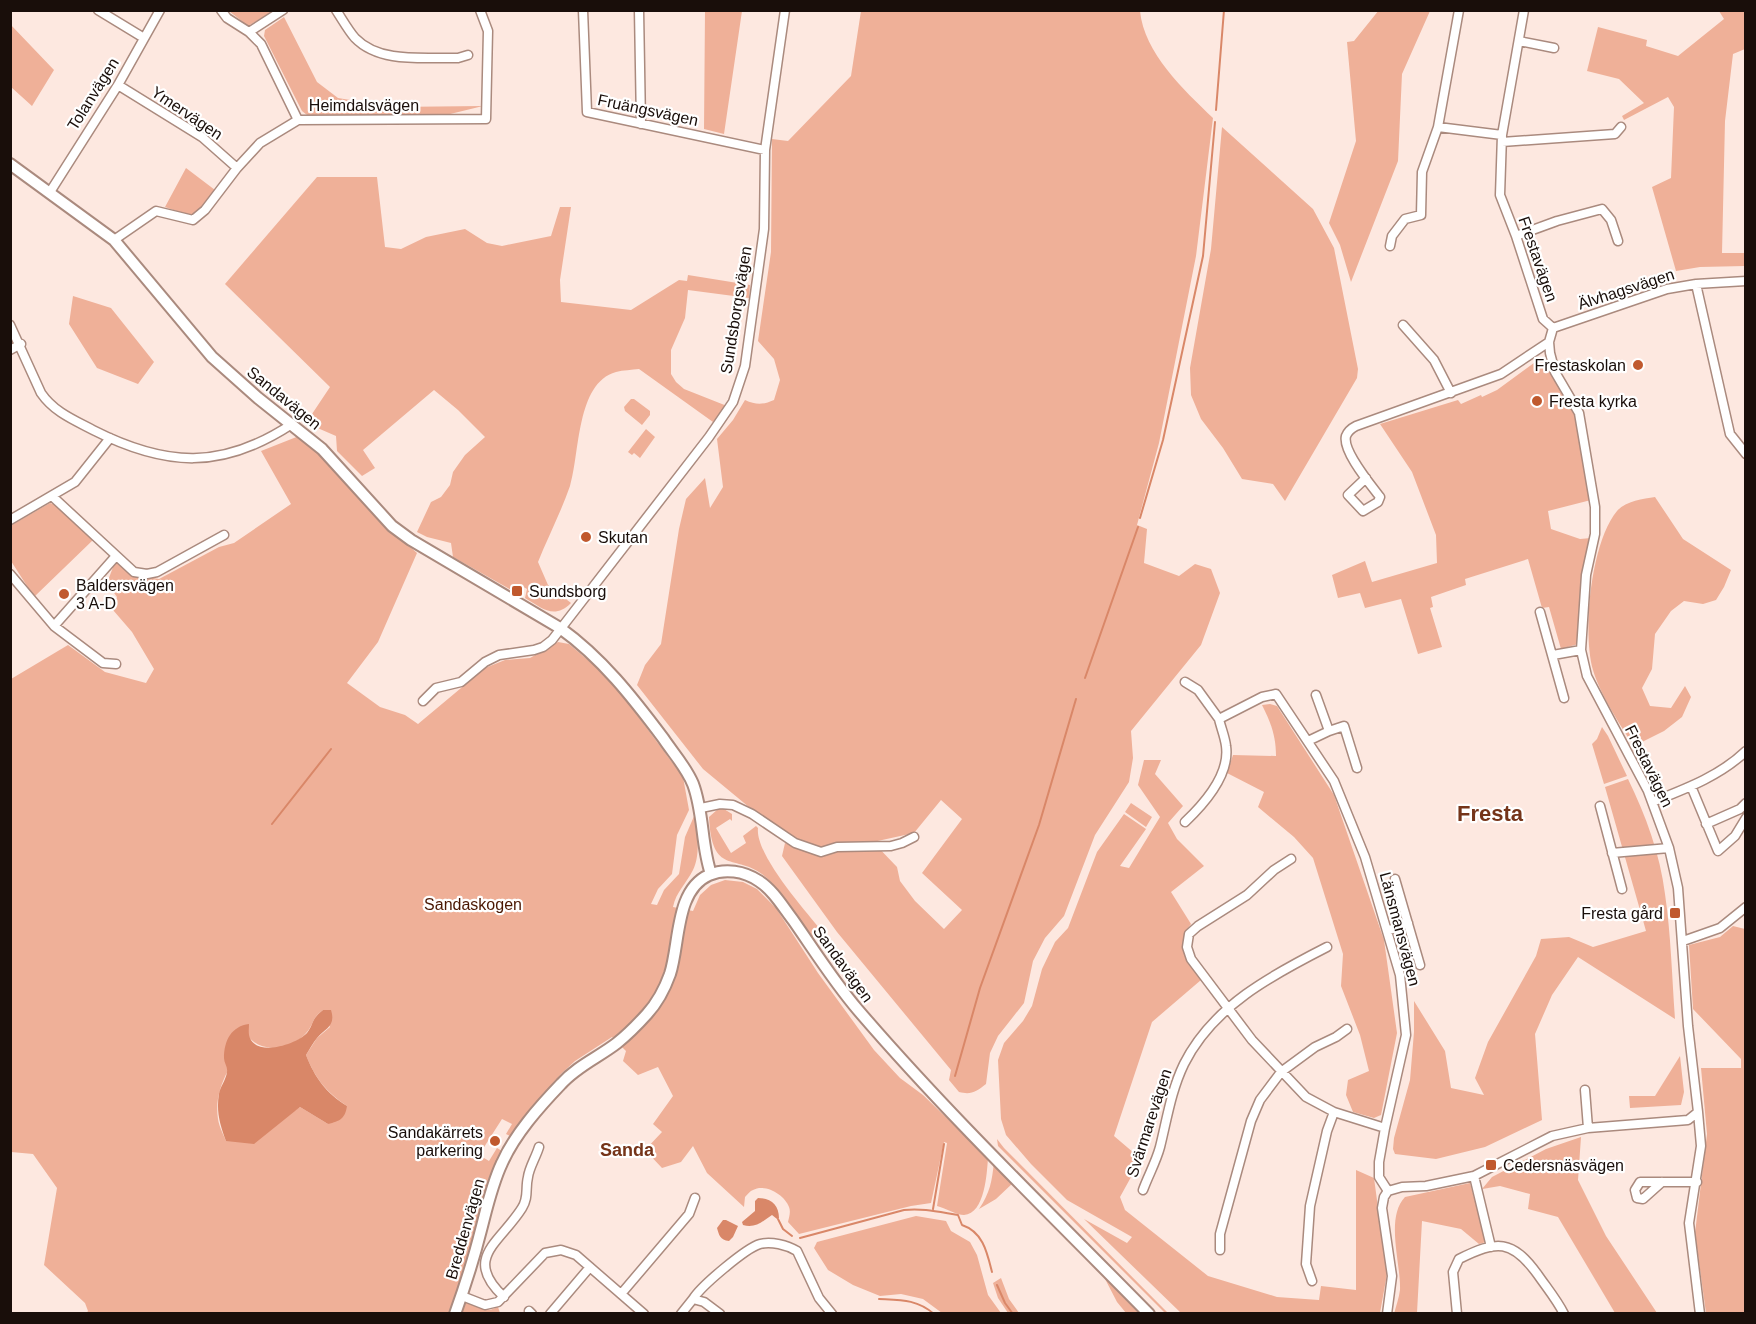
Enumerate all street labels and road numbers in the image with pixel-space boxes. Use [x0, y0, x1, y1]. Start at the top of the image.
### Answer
street label: Tolanvägen [64, 55, 122, 133]
street label: Ymervägen [148, 83, 226, 143]
street label: Fruängsvägen [596, 91, 700, 129]
street label: Heimdalsvägen [309, 97, 419, 114]
street label: Frestavägen [1515, 214, 1561, 304]
street label: Sundsborgsvägen [718, 245, 754, 375]
street label: Älvhagsvägen [1576, 265, 1676, 313]
street label: Sandavägen [244, 363, 324, 433]
street label: Frestavägen [1622, 722, 1676, 810]
street label: Länsmansvägen [1377, 870, 1423, 988]
street label: Sandavägen [810, 923, 876, 1005]
street label: Svärmarevägen [1123, 1067, 1175, 1179]
street label: Breddenvägen [442, 1177, 488, 1281]

